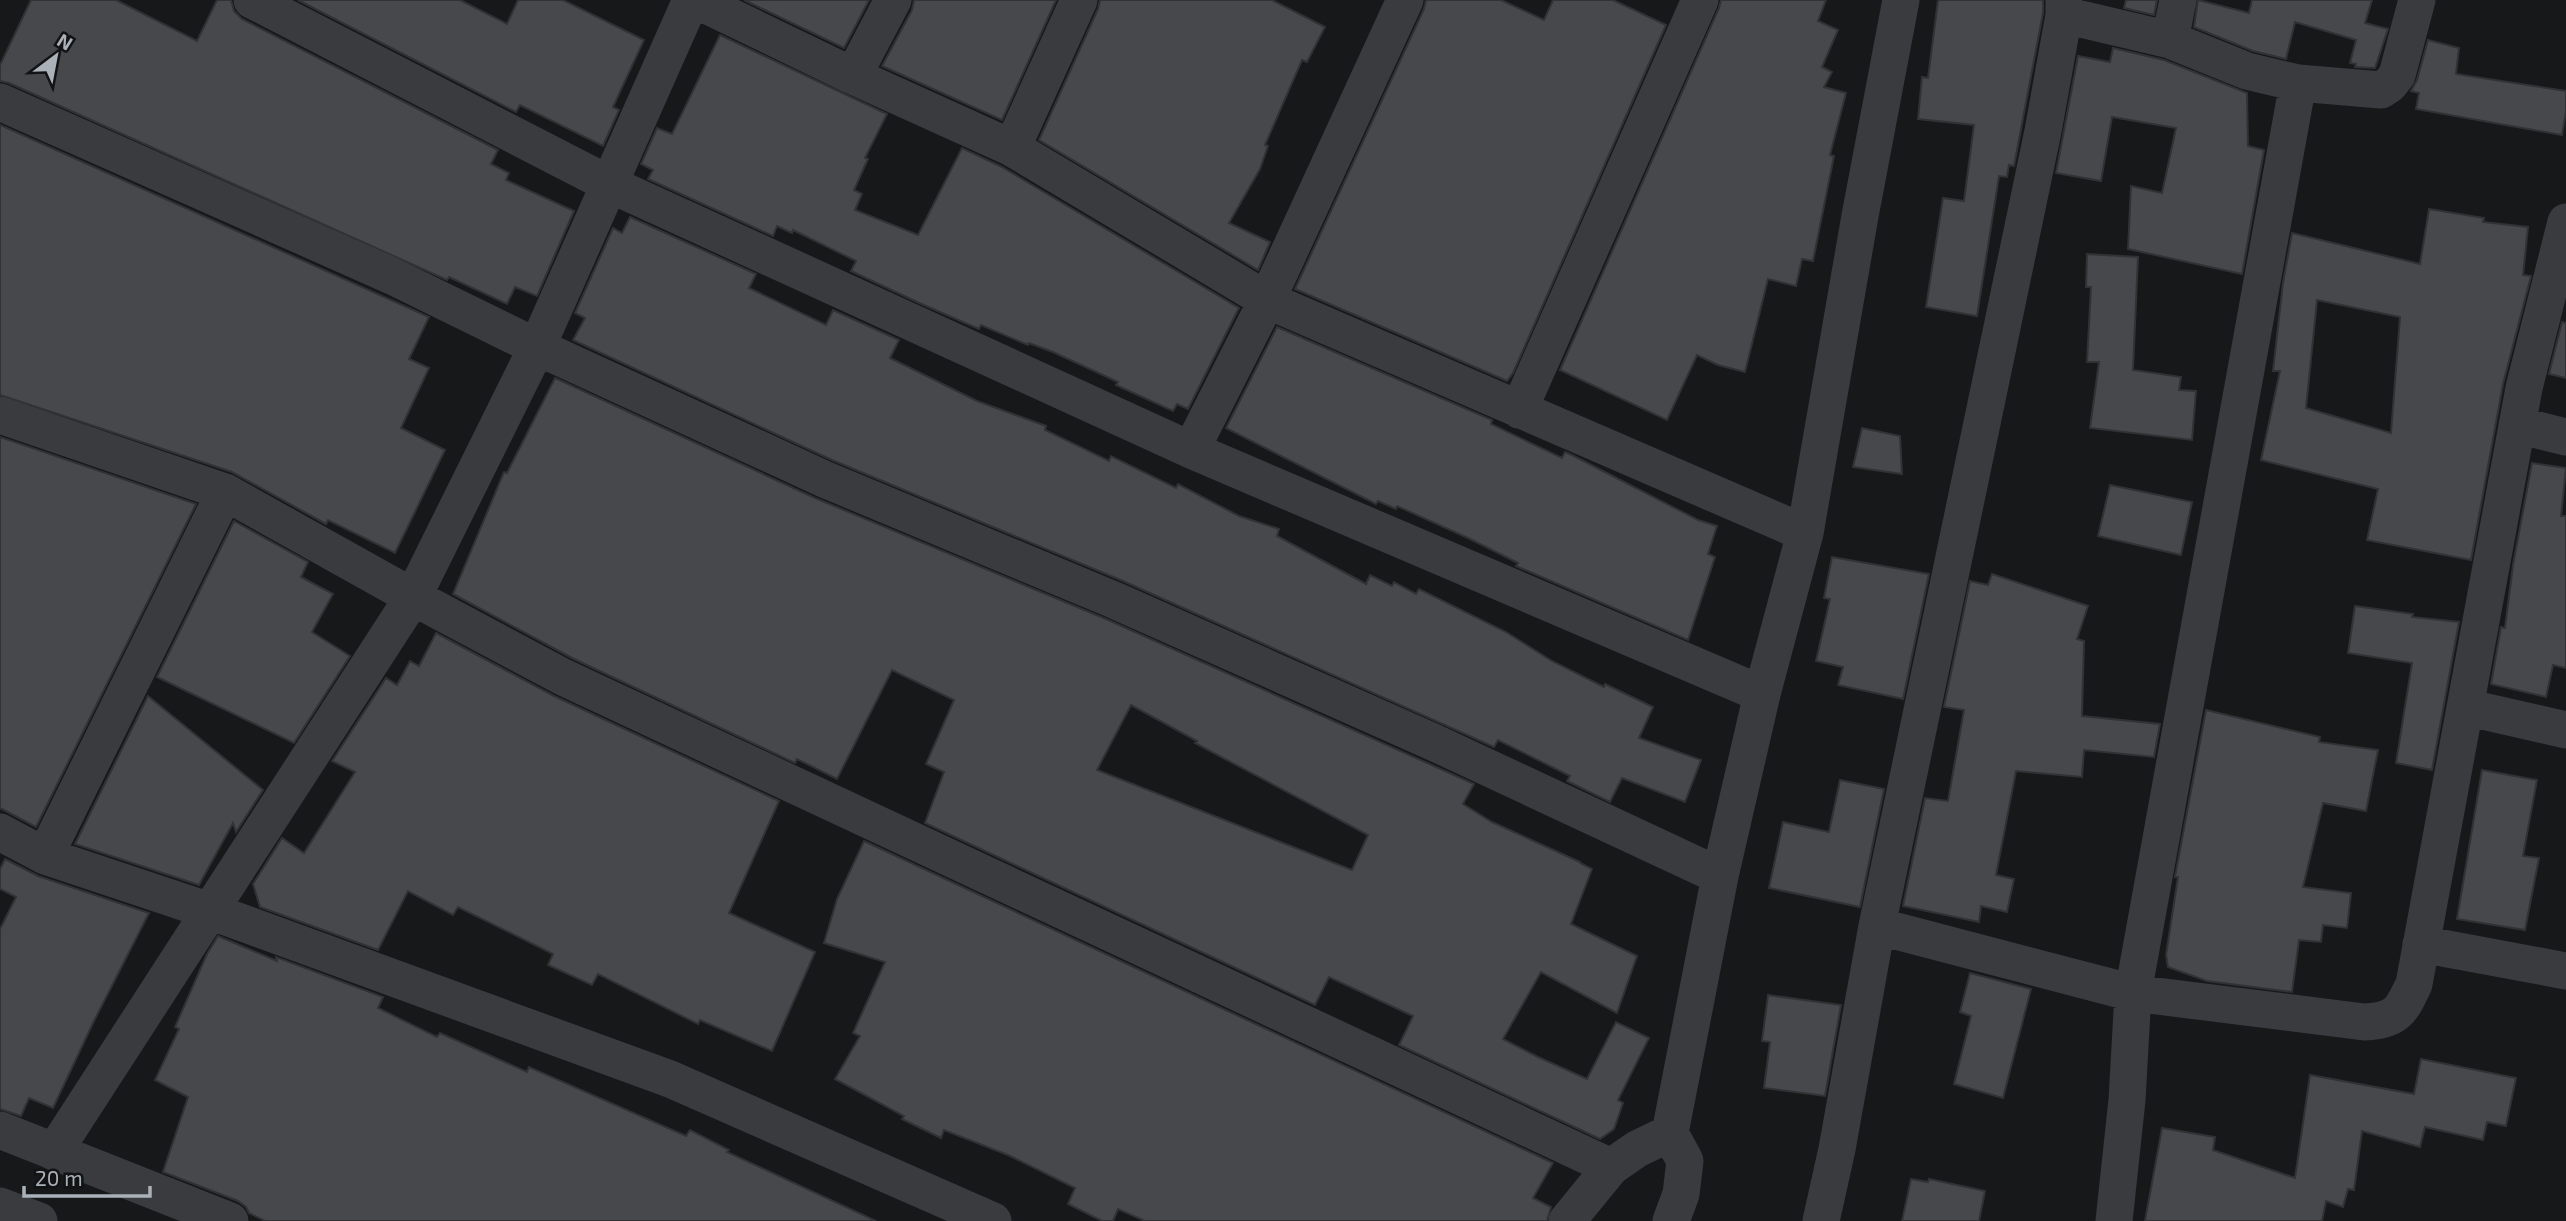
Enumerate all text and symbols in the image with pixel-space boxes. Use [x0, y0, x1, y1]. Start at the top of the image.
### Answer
north arrow [21, 21, 91, 91]
text: N [53, 28, 77, 55]
scale bar [24, 1154, 150, 1198]
text: 20 m [35, 1165, 83, 1190]

